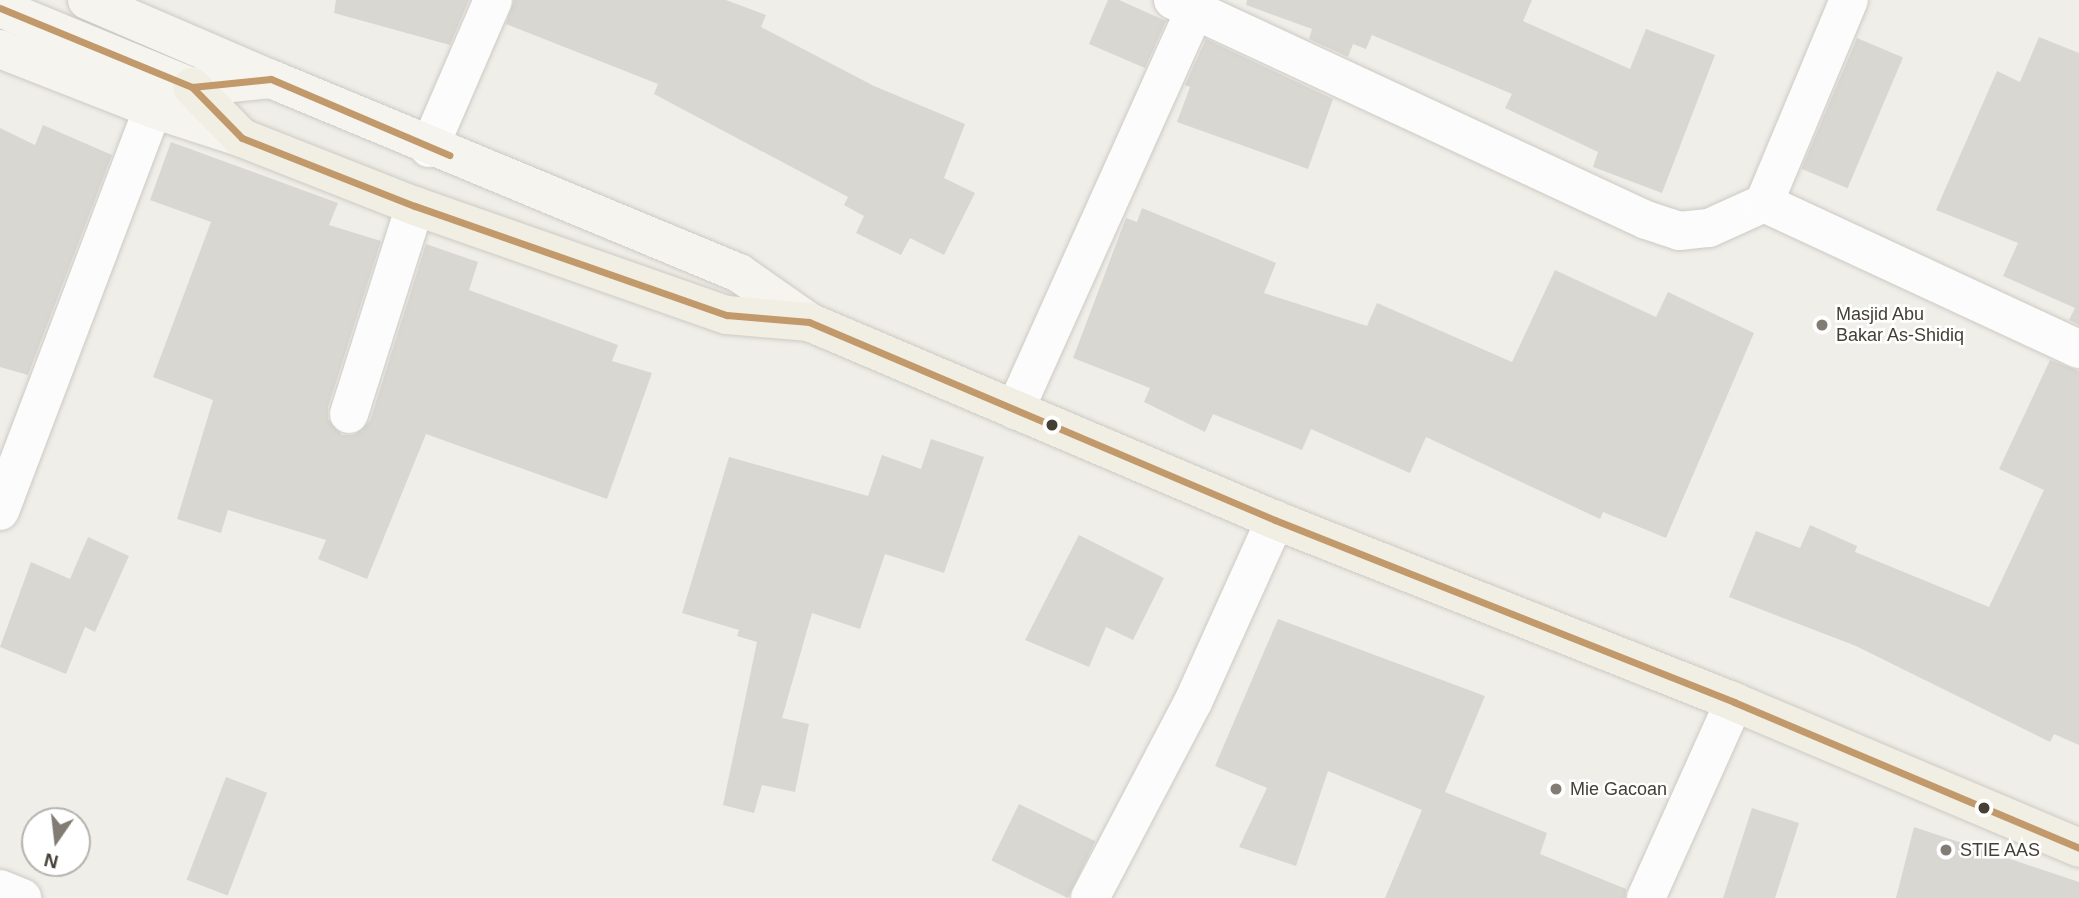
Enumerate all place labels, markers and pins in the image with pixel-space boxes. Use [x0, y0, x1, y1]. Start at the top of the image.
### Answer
place label: Masjid Abu Bakar As-Shidiq [1836, 304, 1965, 346]
marker: Masjid Abu Bakar As-Shidiq [1814, 317, 1830, 333]
unlabelled marker [1045, 418, 1059, 432]
place label: Mie Gacoan [1570, 778, 1667, 800]
marker: Mie Gacoan [1548, 781, 1564, 797]
unlabelled marker [1977, 801, 1991, 815]
place label: STIE AAS [1960, 839, 2041, 861]
marker: STIE AAS [1938, 842, 1954, 858]

